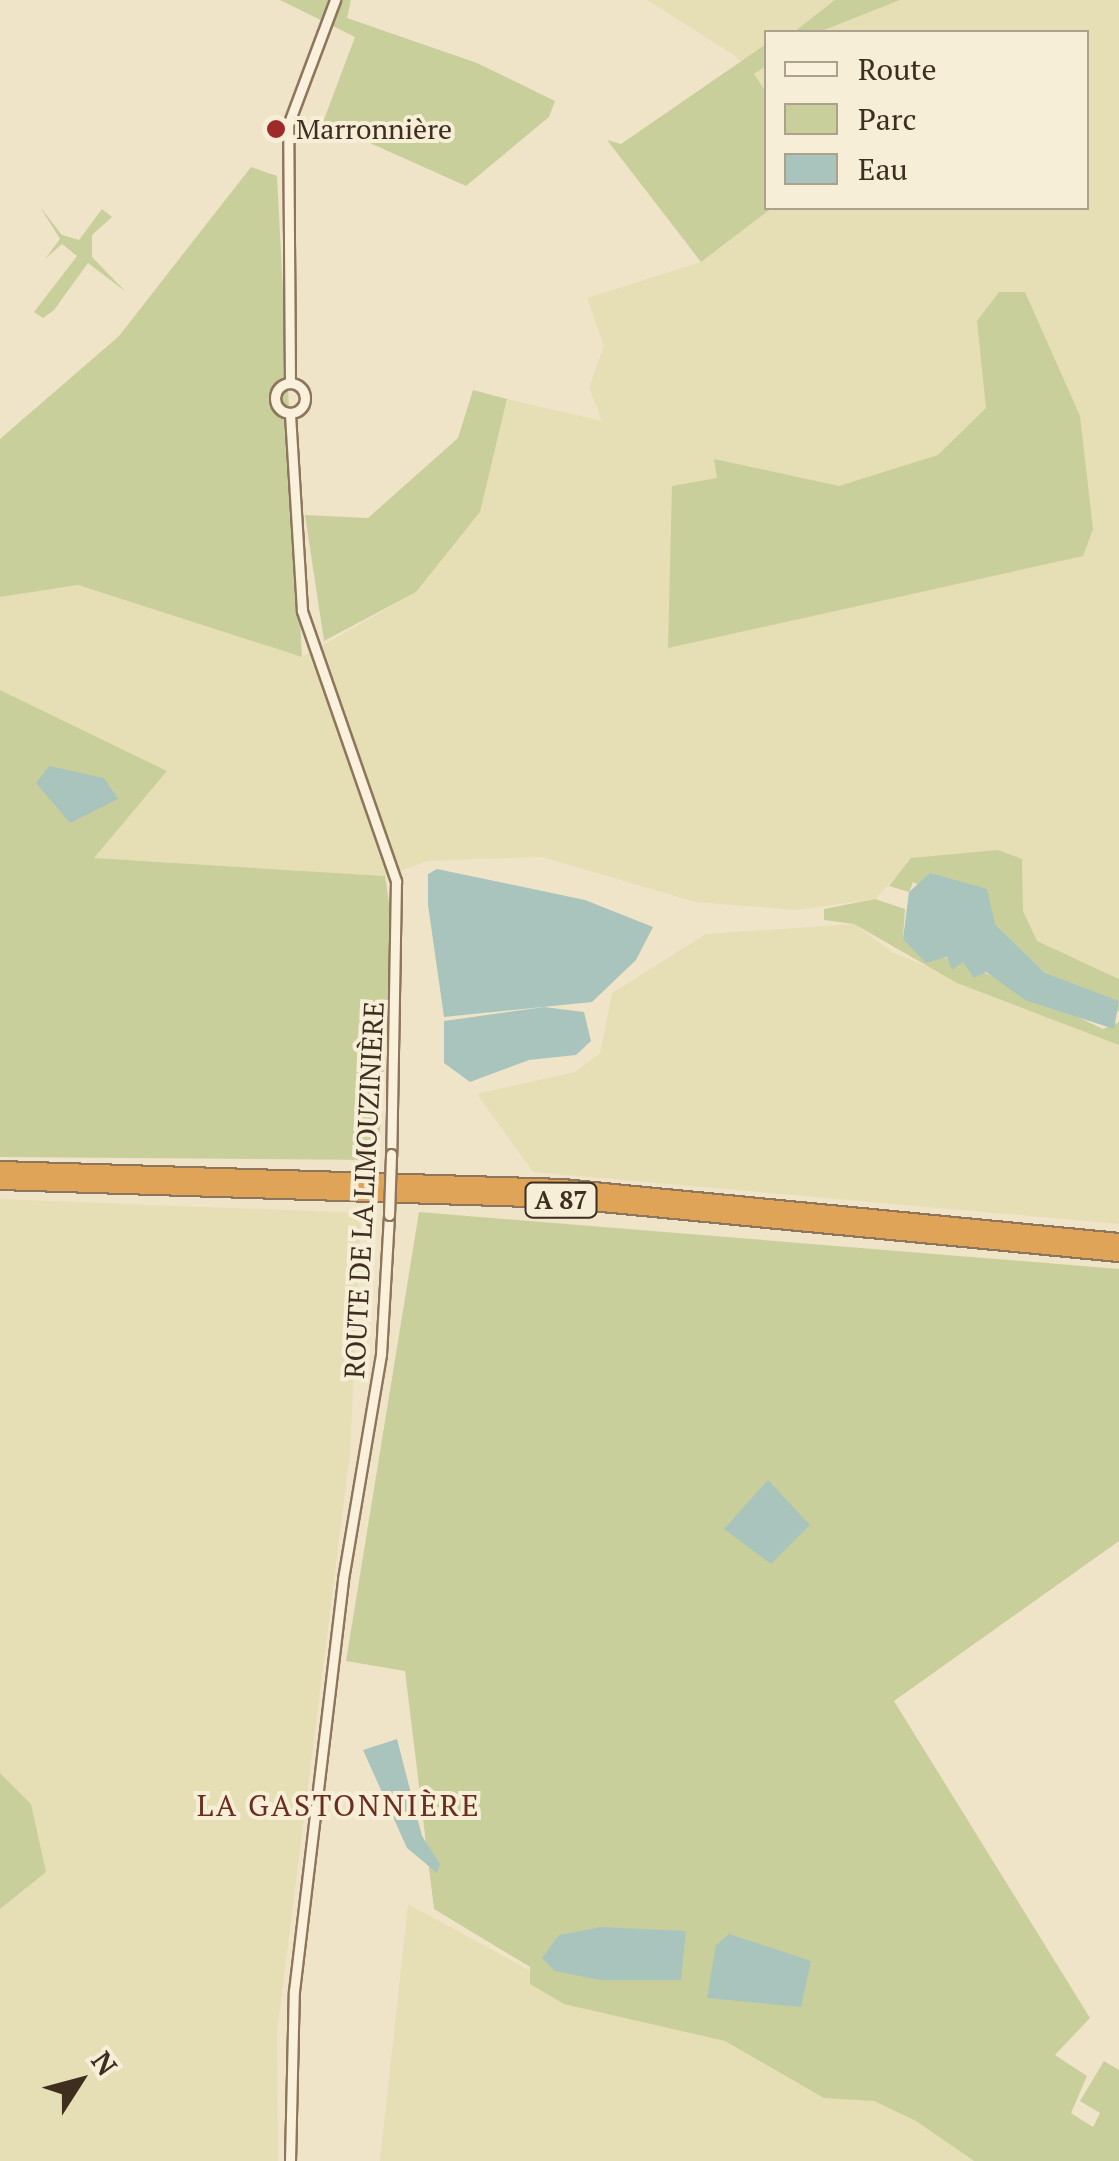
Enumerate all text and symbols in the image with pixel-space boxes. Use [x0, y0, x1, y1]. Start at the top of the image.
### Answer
legend [764, 30, 1089, 210]
text: Route [858, 49, 937, 89]
text: Parc [858, 99, 917, 139]
place label: Marronnière [296, 112, 452, 146]
marker: Marronnière [265, 118, 287, 140]
text: Eau [858, 149, 908, 189]
street label: ROUTE DE LA LIMOUZINIÈRE [337, 1000, 391, 1380]
road number: A 87 [524, 1180, 598, 1220]
district label: LA GASTONNIÈRE [196, 1787, 482, 1823]
north arrow [30, 2031, 130, 2131]
text: N [83, 2044, 126, 2083]

